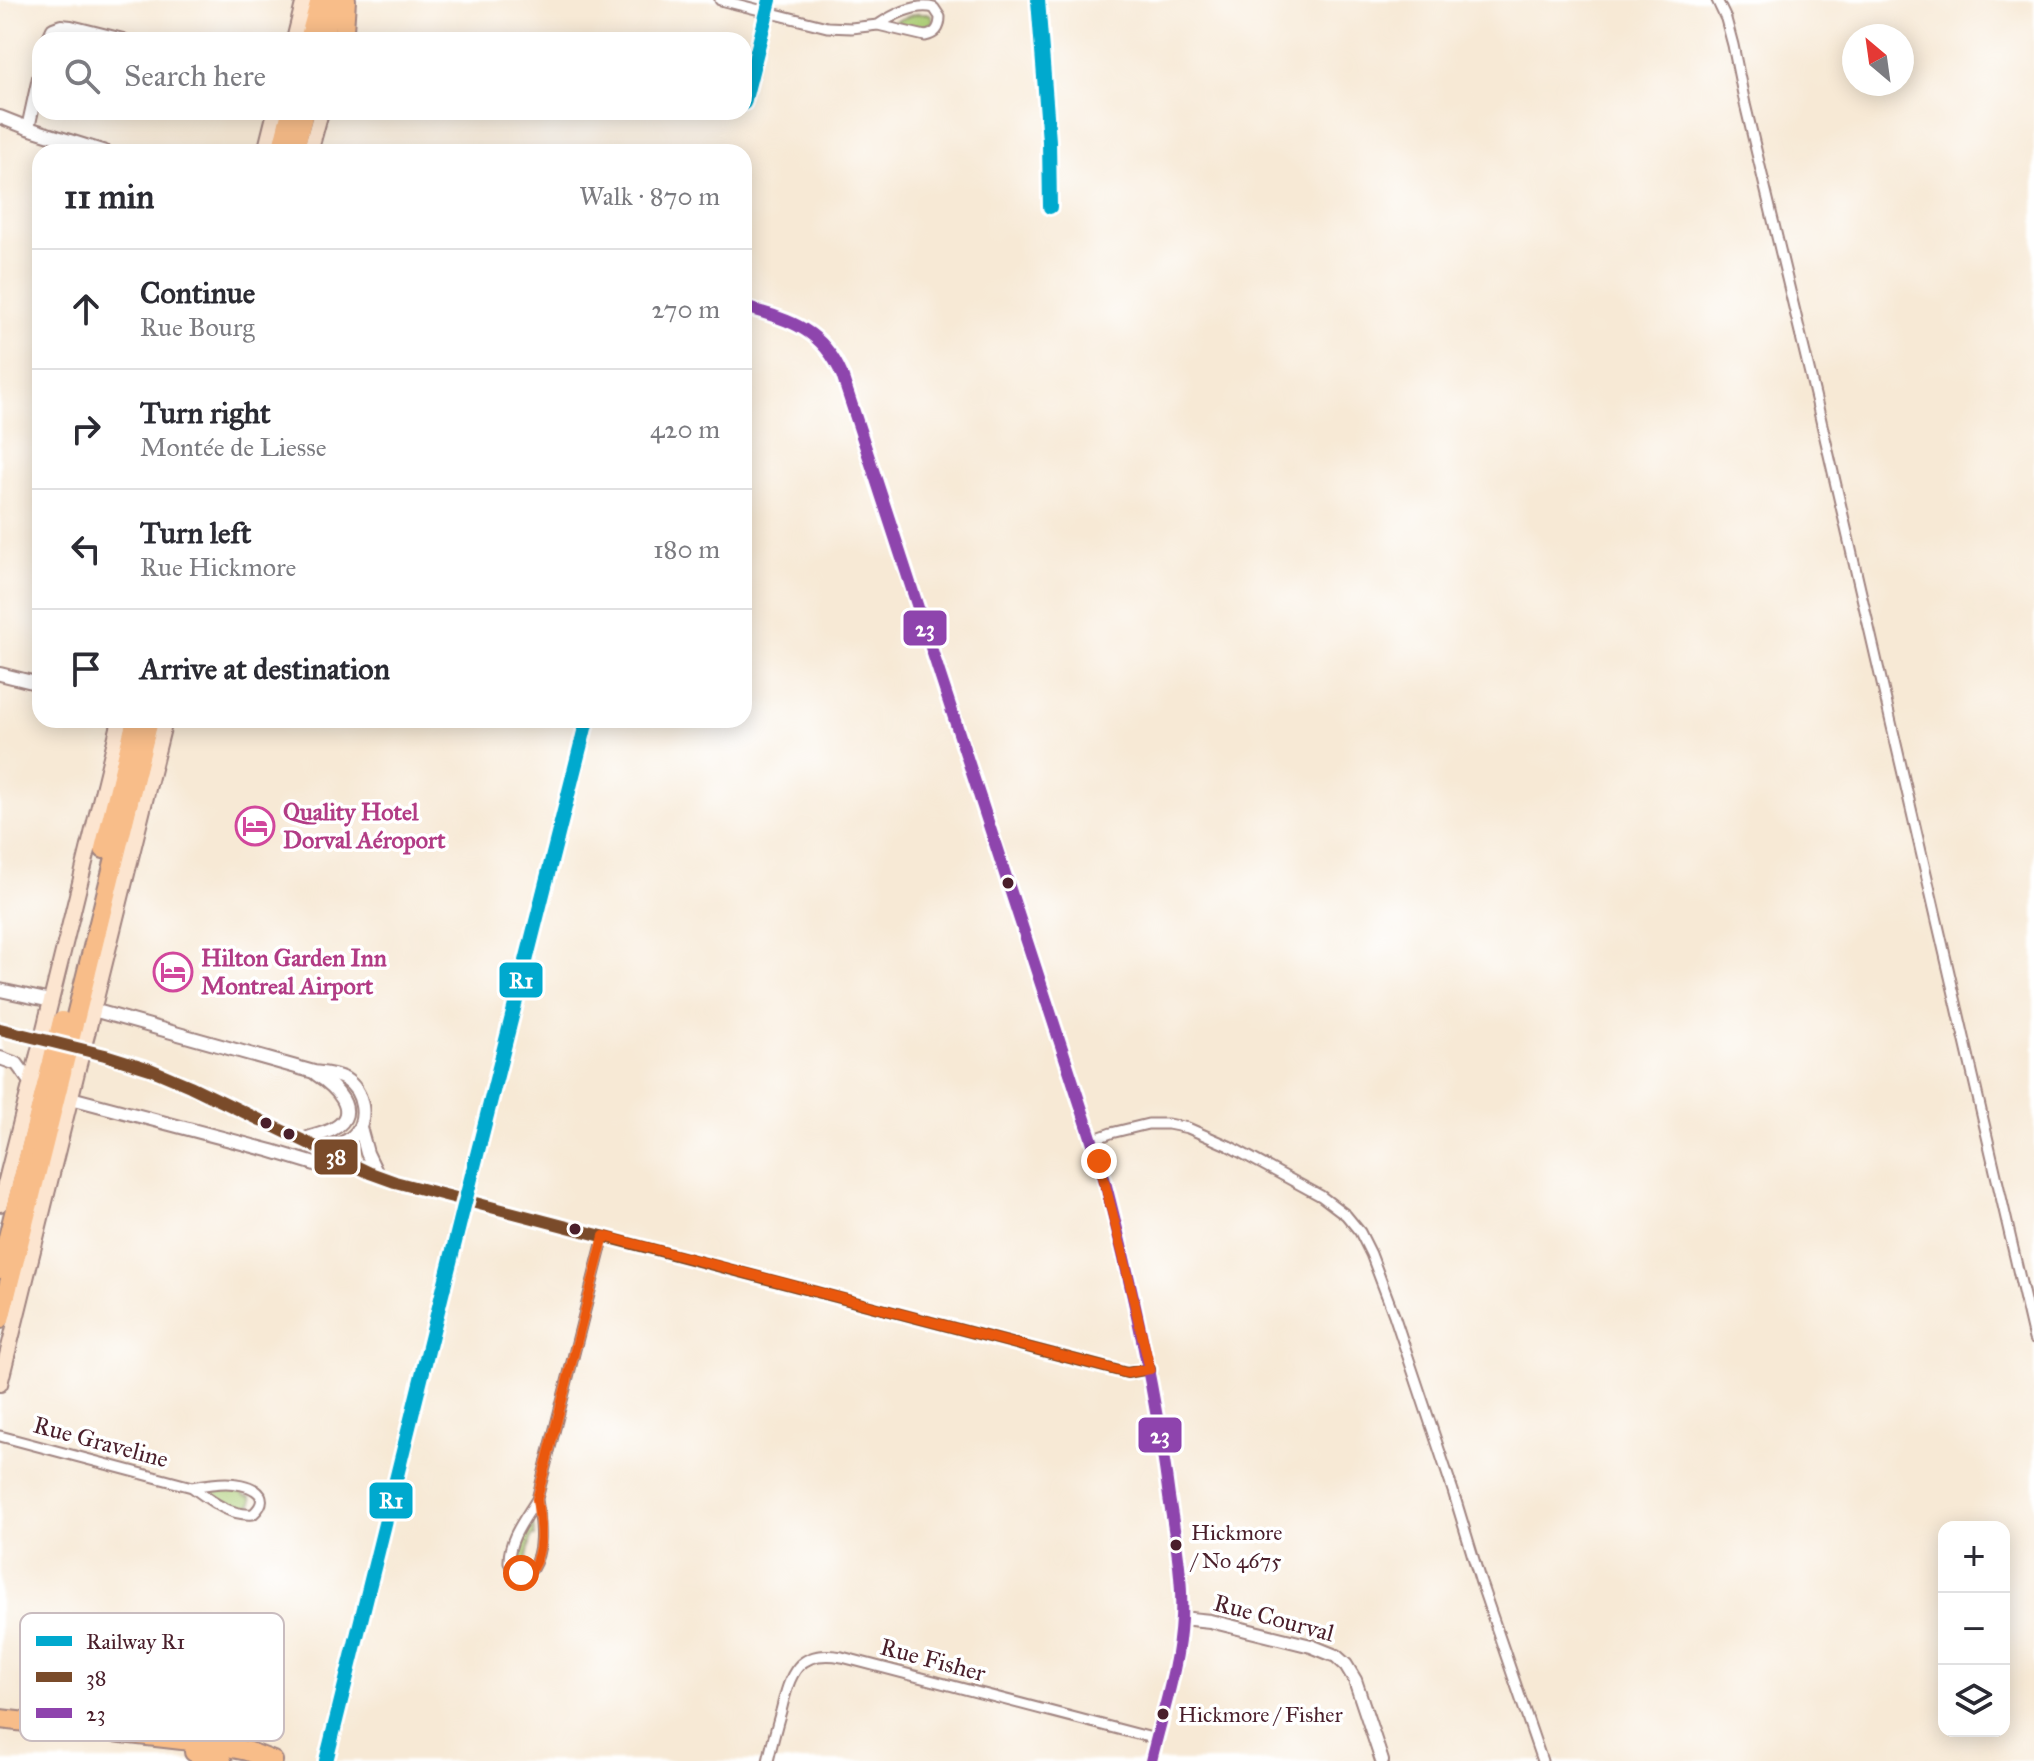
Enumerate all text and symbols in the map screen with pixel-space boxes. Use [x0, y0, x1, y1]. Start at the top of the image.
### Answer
north arrow [1842, 24, 1914, 96]
search box [32, 32, 752, 120]
icon: search [60, 54, 104, 98]
text: Search here [124, 58, 266, 94]
text: 11 min [64, 176, 155, 217]
text: Walk · 870 m [579, 180, 720, 212]
text: Continue [140, 275, 255, 311]
icon: ahead [64, 287, 108, 331]
text: 270 m [651, 293, 720, 325]
text: Rue Bourg [140, 311, 255, 343]
text: Turn right [140, 395, 271, 431]
icon: right [64, 407, 108, 451]
text: 420 m [650, 413, 720, 445]
text: Montée de Liesse [140, 431, 327, 463]
text: Turn left [140, 515, 251, 551]
icon: left [64, 527, 108, 571]
text: 180 m [653, 533, 720, 565]
text: Rue Hickmore [140, 551, 296, 583]
line badge: 23 [902, 609, 948, 647]
text: 23 [915, 615, 935, 642]
icon: arrive [64, 647, 108, 691]
text: Arrive at destination [140, 651, 390, 687]
place label: Quality Hotel Dorval Aéroport [283, 797, 446, 855]
hotel icon: Quality Hotel Dorval Aéroport [234, 805, 276, 847]
unlabelled marker [1000, 875, 1016, 891]
place label: Hilton Garden Inn Montreal Airport [201, 943, 387, 1001]
hotel icon: Hilton Garden Inn Montreal Airport [152, 951, 194, 993]
line badge: R1 [498, 961, 544, 999]
text: R1 [509, 967, 533, 994]
unlabelled marker [258, 1115, 274, 1131]
unlabelled marker [281, 1126, 297, 1142]
line badge: 38 [313, 1138, 359, 1176]
text: 38 [326, 1143, 346, 1170]
route end [1081, 1143, 1117, 1179]
unlabelled marker [567, 1221, 583, 1237]
street label: Rue Graveline [30, 1410, 172, 1474]
line badge: 23 [1137, 1416, 1183, 1454]
text: 23 [1150, 1422, 1170, 1449]
line badge: R1 [368, 1481, 414, 1520]
text: R1 [379, 1487, 403, 1514]
place label: Hickmore / No 4675 [1189, 1519, 1282, 1574]
map controls [1938, 1521, 2010, 1737]
button: + [1938, 1521, 2010, 1593]
marker: Hickmore / No 4675 [1168, 1537, 1184, 1553]
route start [503, 1555, 539, 1591]
street label: Rue Courval [1211, 1588, 1338, 1649]
button: − [1938, 1593, 2010, 1665]
legend [20, 1613, 284, 1741]
text: Railway R1 [86, 1628, 185, 1655]
street label: Rue Fisher [877, 1632, 989, 1688]
text: 38 [86, 1664, 107, 1691]
button: layers [1938, 1665, 2010, 1737]
text: 23 [86, 1700, 106, 1727]
place label: Hickmore / Fisher [1178, 1701, 1344, 1728]
marker: Hickmore / Fisher [1155, 1706, 1171, 1722]

